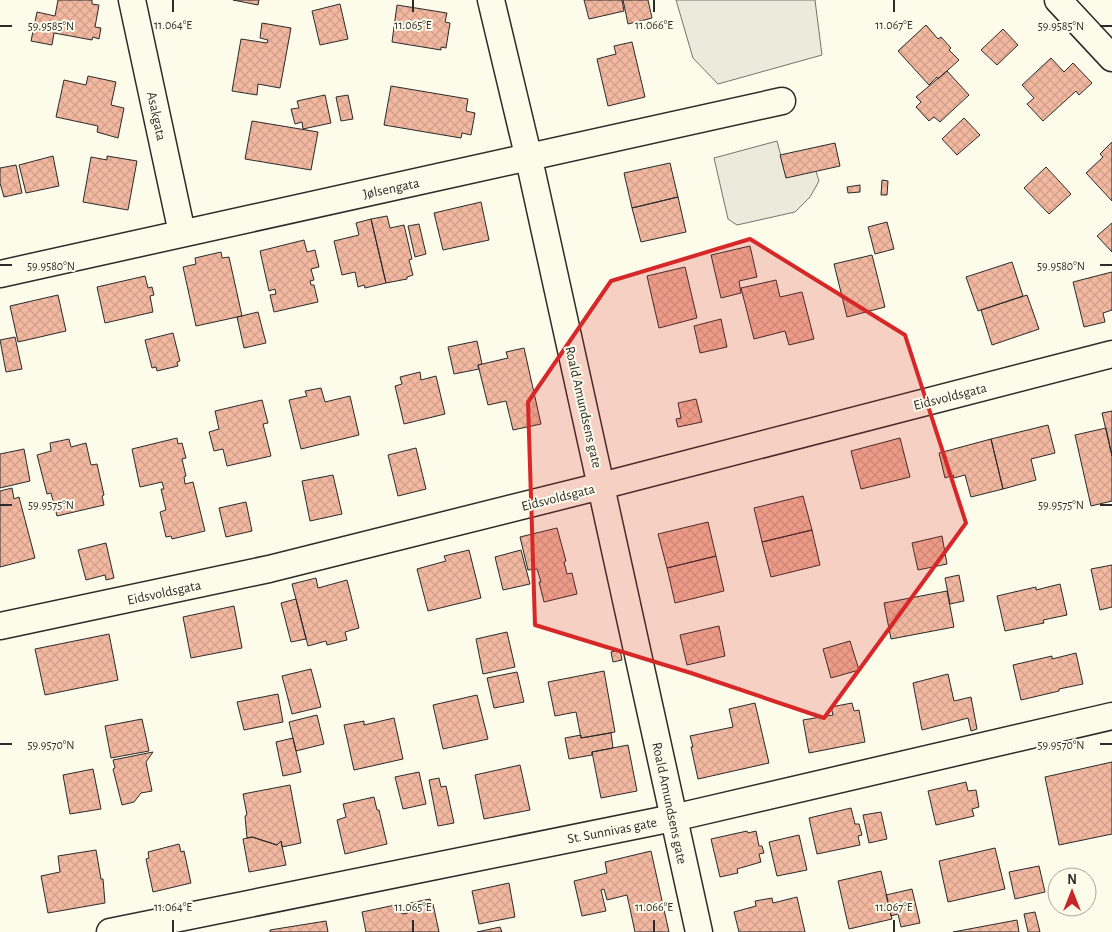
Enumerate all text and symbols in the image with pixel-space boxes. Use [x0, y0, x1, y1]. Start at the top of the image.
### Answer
text: 11.064°E [154, 19, 192, 31]
text: 11.065°E [394, 19, 432, 31]
text: 11.066°E [635, 19, 673, 31]
text: 11.067°E [875, 19, 913, 31]
text: 59.9585°N [28, 20, 74, 32]
text: 59.9585°N [1038, 20, 1084, 32]
street label: Asakgata [144, 90, 168, 143]
street label: Jølsengata [362, 176, 421, 202]
text: 59.9580°N [27, 260, 75, 272]
text: 59.9580°N [1037, 260, 1085, 272]
street label: Roald Amundsens gate [562, 345, 604, 469]
street label: Eidsvoldsgata [912, 381, 989, 413]
street label: Eidsvoldsgata [520, 482, 597, 514]
text: 59.9575°N [28, 499, 74, 511]
text: 59.9575°N [1038, 499, 1084, 511]
street label: Eidsvoldsgata [126, 578, 203, 608]
text: 59.9570°N [27, 739, 75, 751]
text: 59.9570°N [1037, 739, 1085, 751]
street label: Roald Amundsens gate [649, 741, 689, 866]
street label: St. Sunnivas gate [566, 815, 658, 847]
north arrow [1047, 867, 1097, 917]
text: N [1067, 873, 1077, 887]
text: 11.064°E [154, 901, 192, 913]
text: 11.065°E [394, 901, 432, 913]
text: 11.066°E [635, 901, 673, 913]
text: 11.067°E [875, 901, 913, 913]

